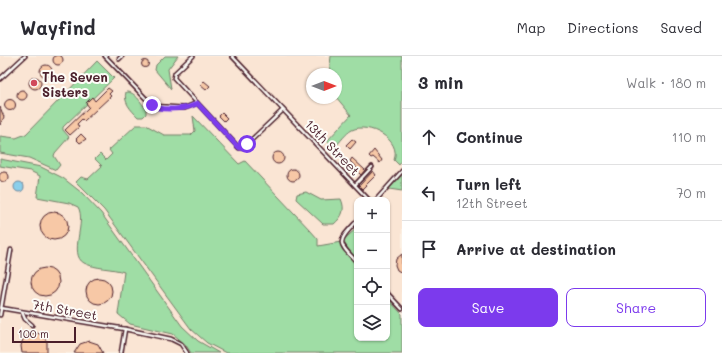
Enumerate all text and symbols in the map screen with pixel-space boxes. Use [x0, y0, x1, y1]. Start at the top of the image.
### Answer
text: Wayfind [20, 15, 96, 40]
text: Map [517, 18, 545, 37]
text: Directions [567, 18, 638, 37]
text: Saved [660, 18, 702, 37]
place label: The Seven Sisters [42, 68, 108, 100]
north arrow [306, 68, 342, 104]
text: 3 min [418, 71, 463, 93]
text: Walk · 180 m [626, 74, 706, 91]
marker: The Seven Sisters [29, 78, 39, 88]
route end [143, 96, 161, 114]
street label: 13th Street [302, 115, 364, 179]
icon: ahead [418, 126, 440, 148]
text: Continue [456, 127, 523, 147]
text: 110 m [672, 128, 706, 145]
route start [238, 135, 256, 153]
text: Turn left [456, 174, 521, 194]
icon: left [418, 182, 440, 204]
text: 70 m [676, 184, 706, 201]
text: 12th Street [456, 194, 528, 211]
map controls [354, 197, 390, 341]
button: + [354, 197, 390, 233]
button: − [354, 233, 390, 269]
icon: arrive [418, 238, 440, 260]
text: Arrive at destination [456, 239, 616, 259]
button: locate [354, 269, 390, 305]
button: Save [418, 288, 558, 327]
button: Share [566, 288, 706, 327]
street label: 7th Street [31, 295, 99, 323]
button: layers [354, 305, 390, 341]
scale bar [12, 325, 76, 344]
text: 100 m [18, 326, 49, 341]

